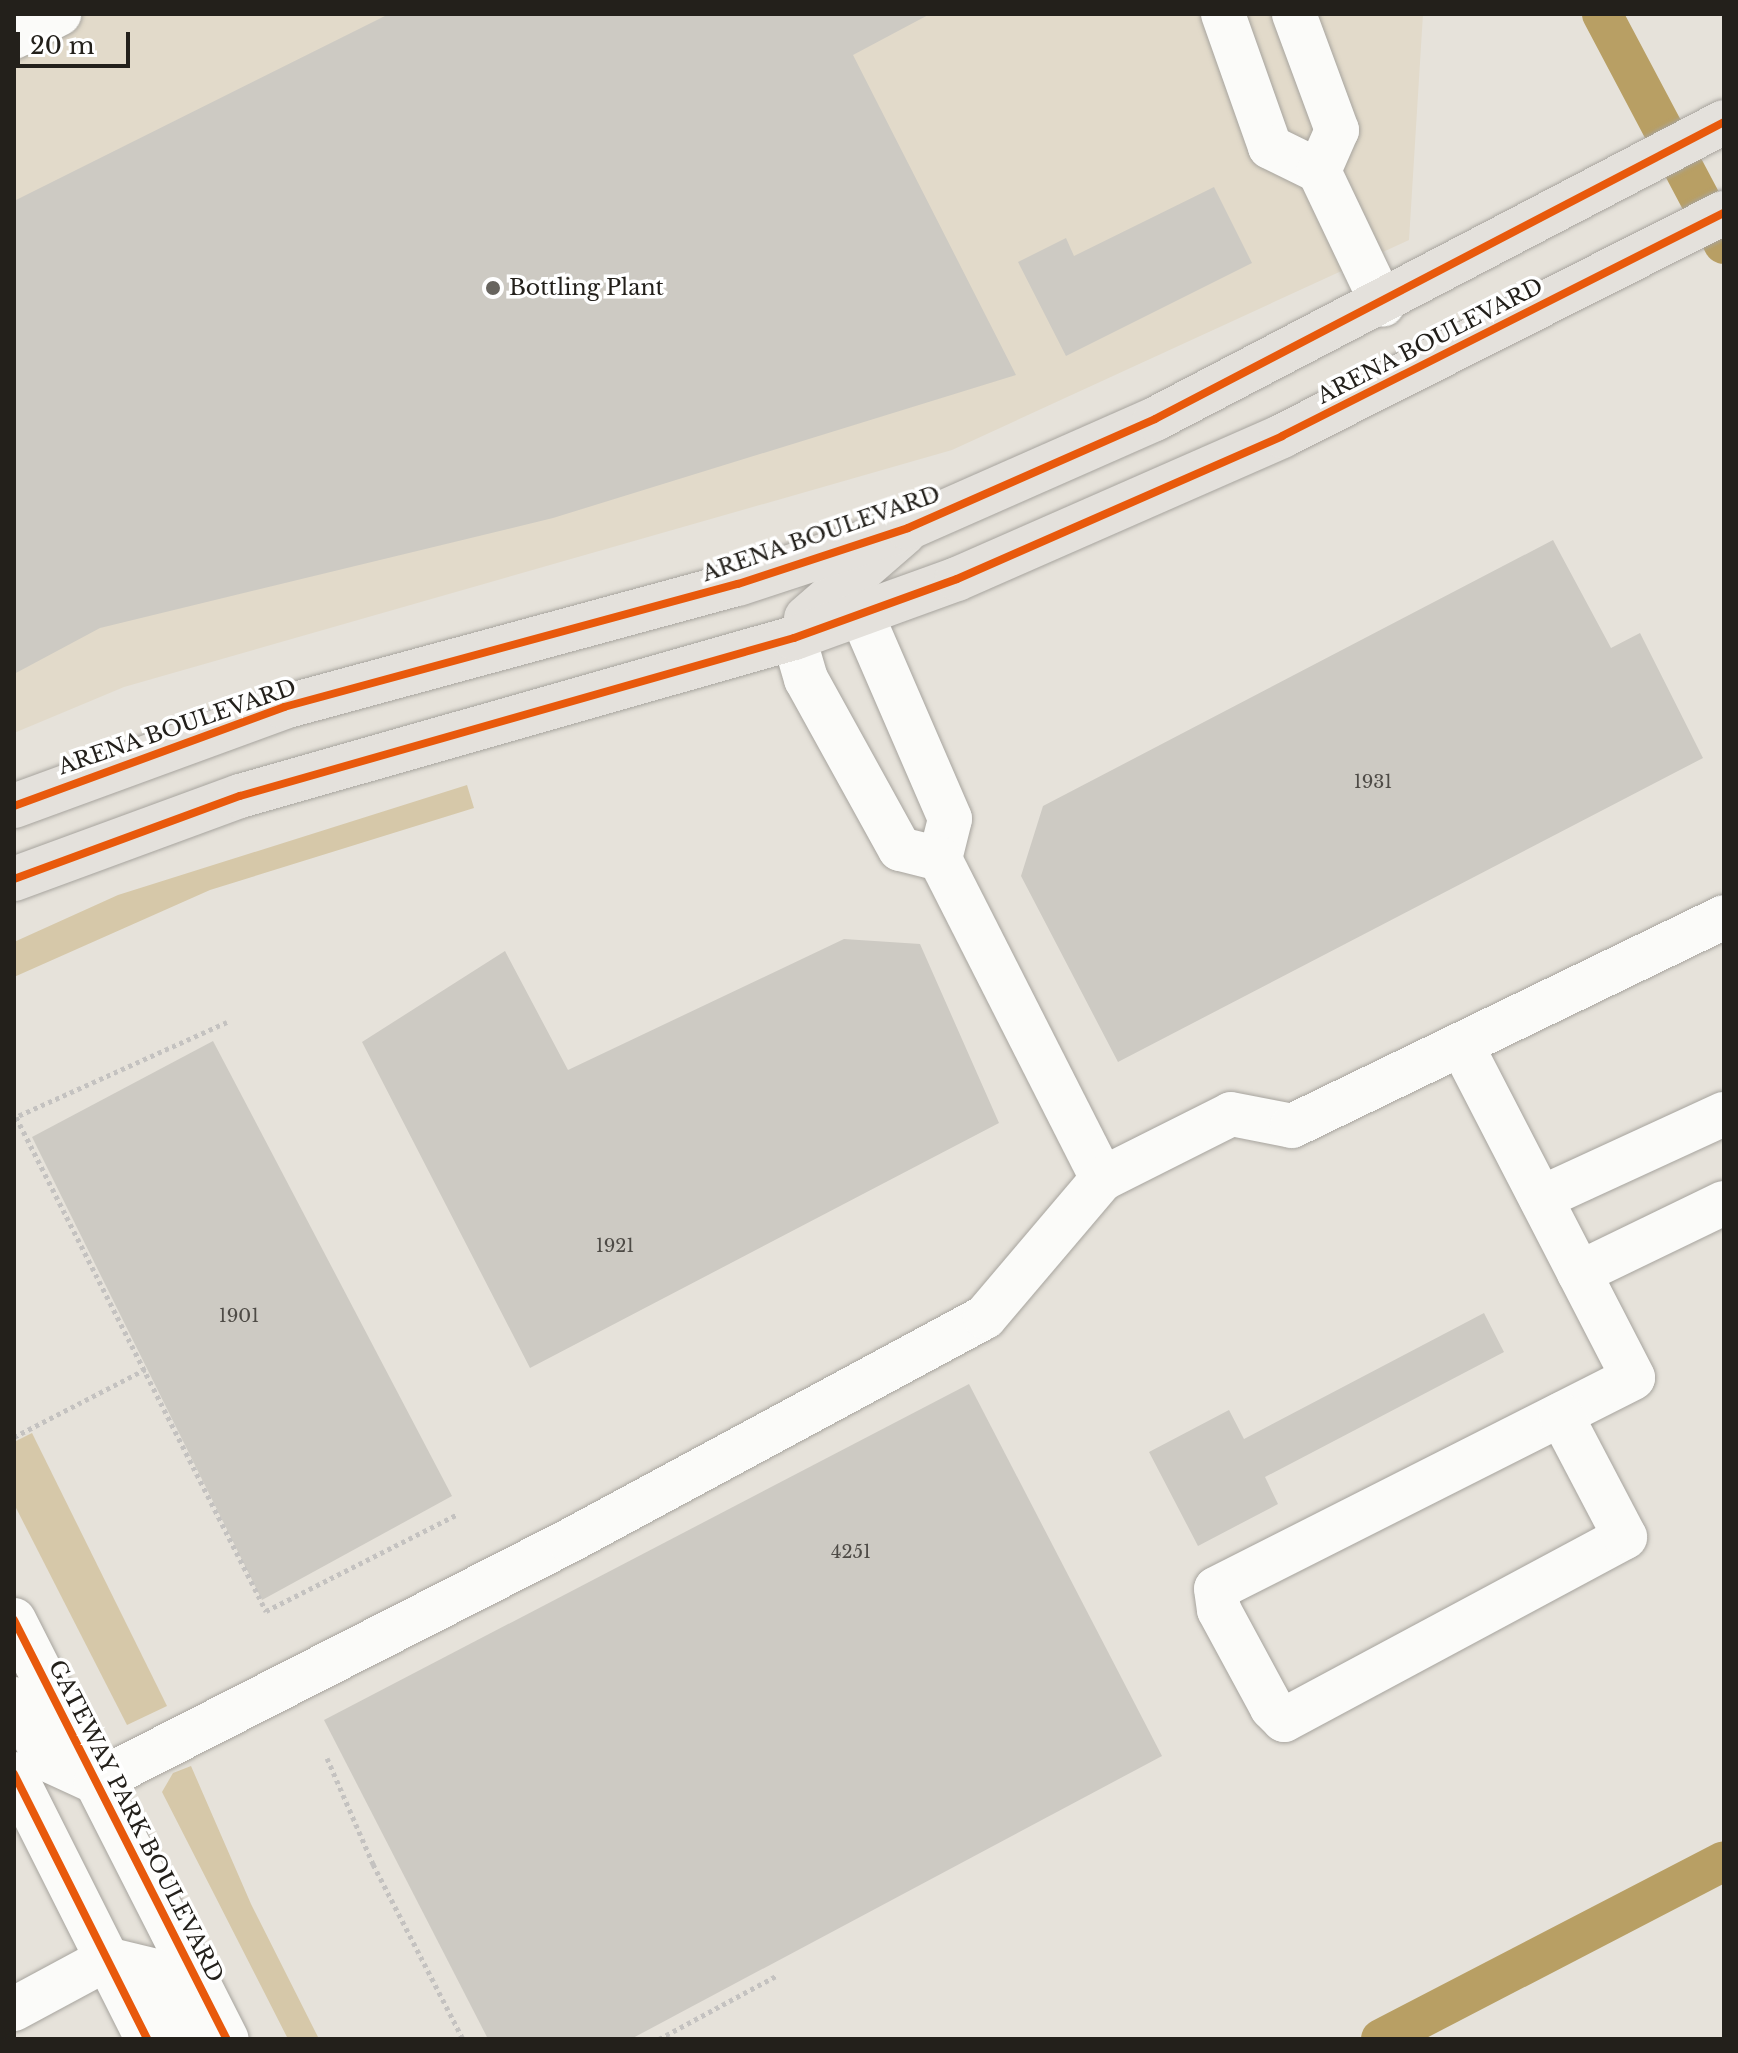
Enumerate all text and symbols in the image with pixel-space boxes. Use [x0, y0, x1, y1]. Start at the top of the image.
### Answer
scale bar [20, 16, 134, 66]
text: 20 m [30, 31, 95, 60]
street label: ARENA BOULEVARD [1312, 272, 1548, 410]
place label: Bottling Plant [509, 275, 664, 301]
marker: Bottling Plant [484, 279, 502, 297]
street label: ARENA BOULEVARD [698, 481, 944, 587]
street label: ARENA BOULEVARD [54, 674, 300, 780]
house number: 1931 [1354, 771, 1392, 793]
house number: 1921 [596, 1235, 634, 1257]
house number: 1901 [219, 1305, 259, 1327]
house number: 4251 [831, 1541, 871, 1563]
street label: GATEWAY PARK BOULEVARD [43, 1655, 229, 1987]

